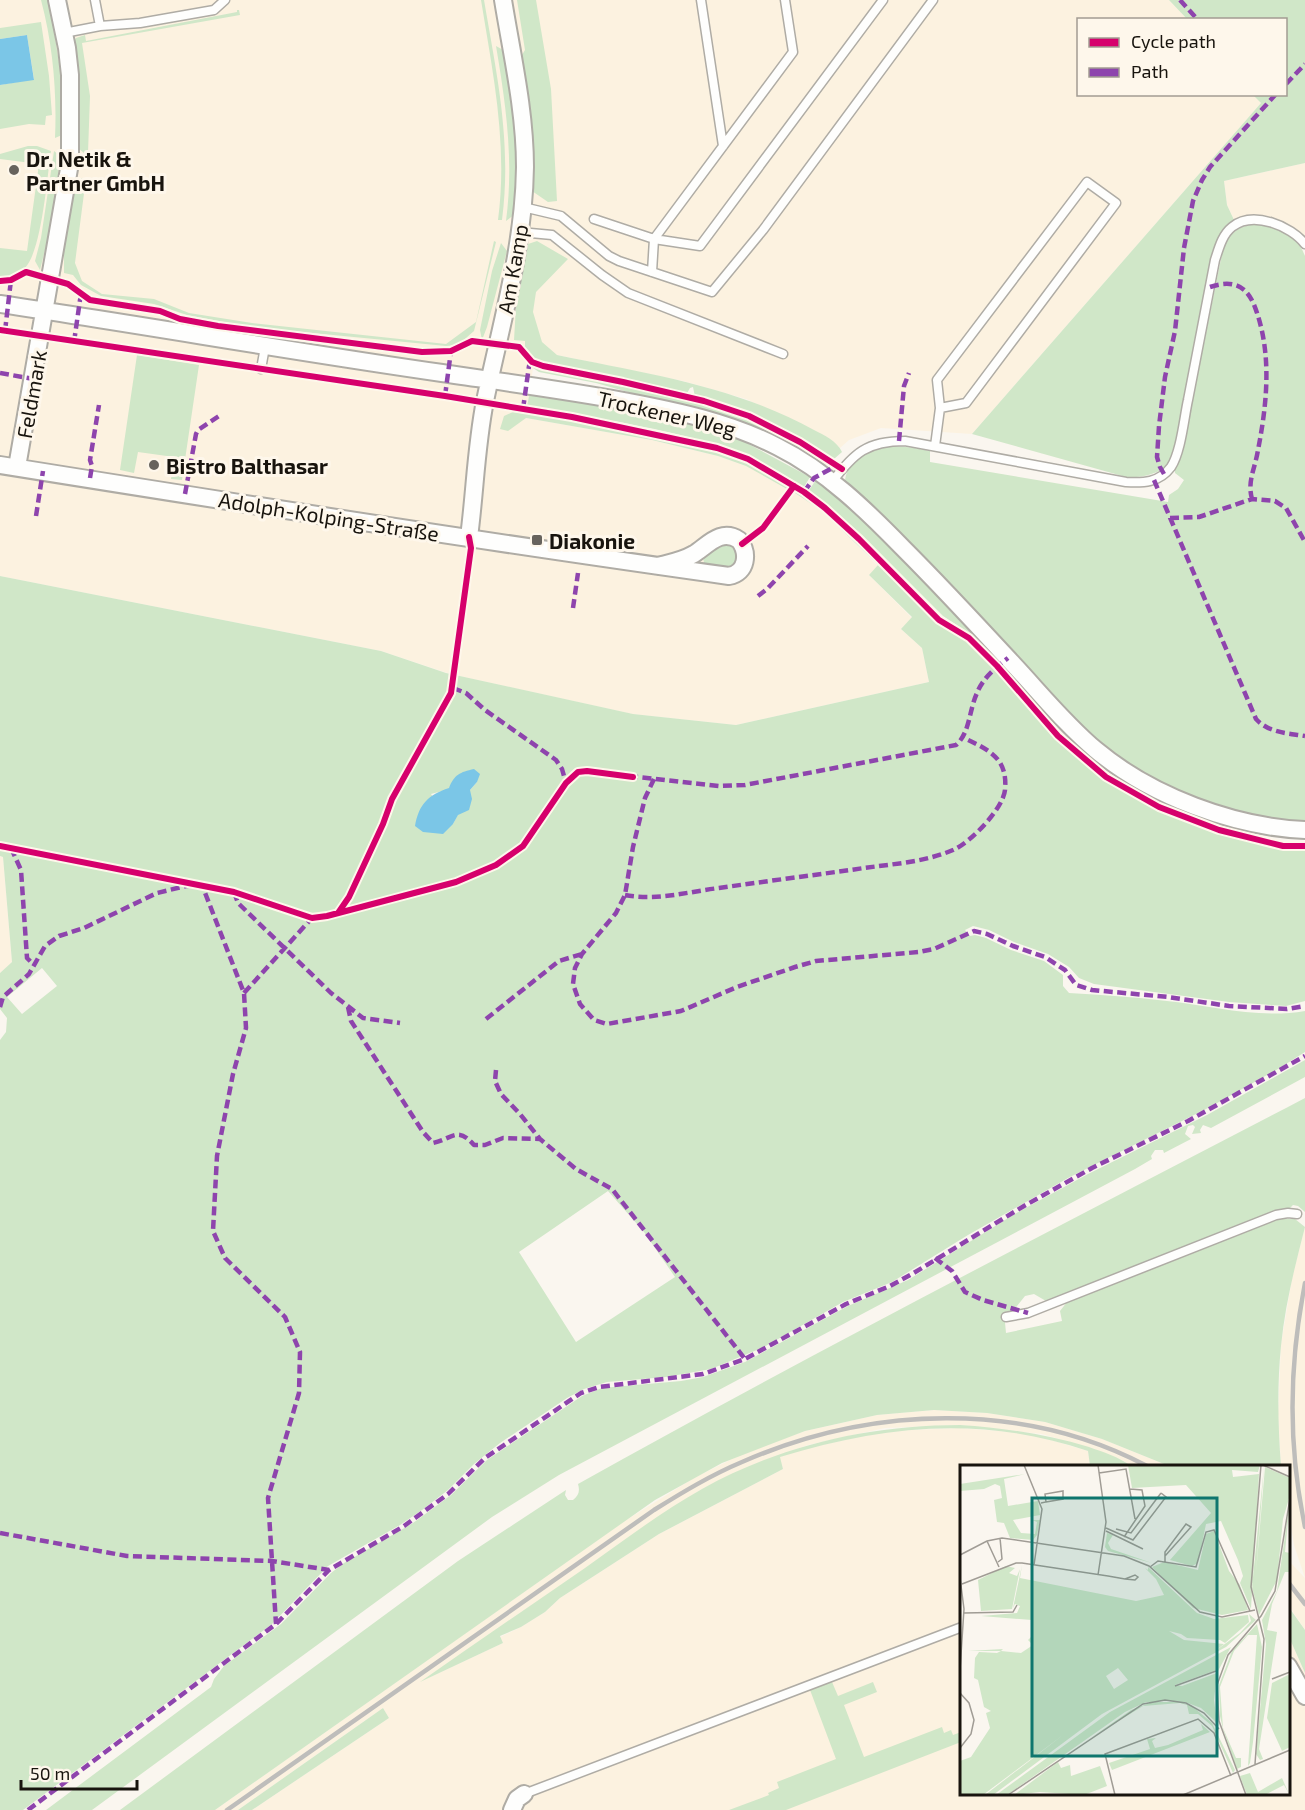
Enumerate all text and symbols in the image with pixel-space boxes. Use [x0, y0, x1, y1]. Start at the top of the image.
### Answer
legend [1077, 18, 1287, 96]
text: Cycle path [1131, 30, 1216, 52]
text: Path [1131, 60, 1169, 82]
place label: Dr. Netik & Partner GmbH [26, 146, 165, 195]
marker: Dr. Netik & Partner GmbH [7, 163, 21, 177]
street label: Am Kamp [492, 222, 532, 316]
street label: Feldmark [11, 347, 51, 440]
street label: Trockener Weg [596, 385, 739, 441]
place label: Bistro Balthasar [166, 453, 328, 478]
marker: Bistro Balthasar [147, 458, 161, 472]
street label: Adolph-Kolping-Straße [217, 486, 441, 546]
place label: Diakonie [549, 528, 635, 553]
marker: Diakonie [530, 533, 544, 547]
inset map [960, 1465, 1290, 1795]
scale bar [21, 1753, 136, 1791]
text: 50 m [30, 1762, 70, 1784]

